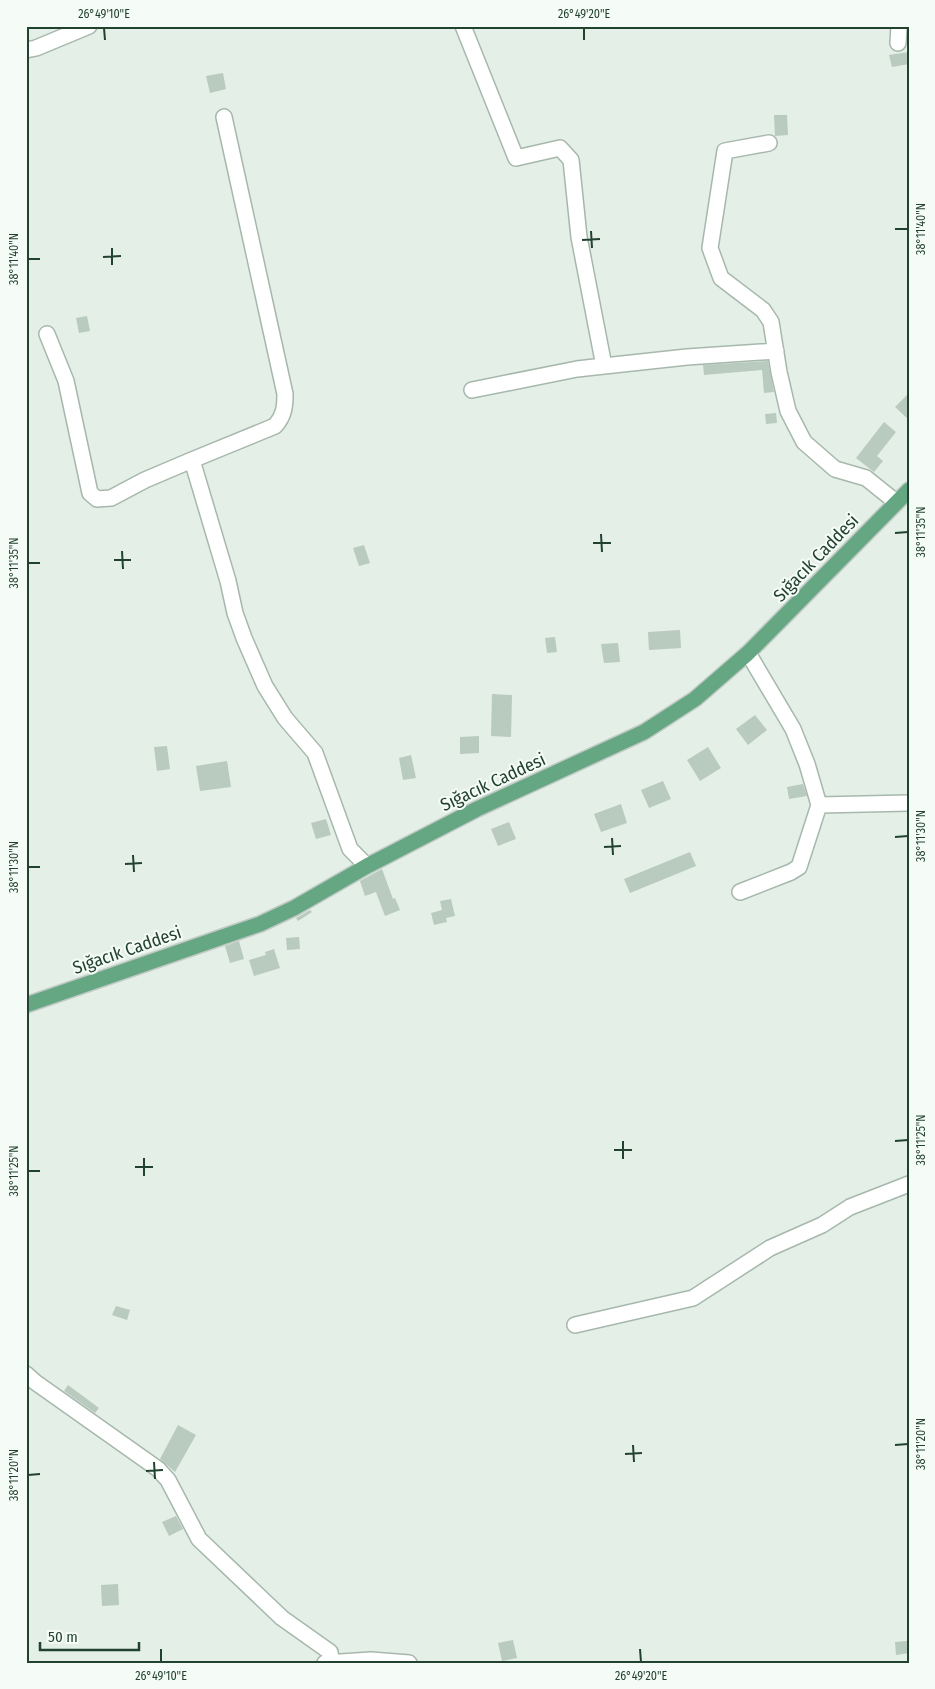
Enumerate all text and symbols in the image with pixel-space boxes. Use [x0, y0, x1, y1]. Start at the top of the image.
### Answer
text: 26°49'10"E [78, 7, 130, 21]
text: 26°49'20"E [558, 7, 610, 21]
text: 38°11'40"N [914, 203, 928, 255]
text: 38°11'40"N [7, 233, 21, 285]
text: 38°11'35"N [914, 506, 928, 558]
street label: Sığacık Caddesi [769, 510, 863, 606]
text: 38°11'35"N [7, 537, 21, 589]
street label: Sığacık Caddesi [437, 748, 549, 816]
text: 38°11'30"N [914, 810, 928, 862]
text: 38°11'30"N [7, 841, 21, 893]
street label: Sığacık Caddesi [70, 921, 184, 979]
text: 38°11'25"N [914, 1115, 928, 1165]
text: 38°11'25"N [7, 1146, 21, 1196]
text: 38°11'20"N [914, 1418, 928, 1470]
text: 38°11'20"N [7, 1449, 21, 1501]
scale bar [40, 1619, 139, 1651]
text: 50 m [48, 1628, 78, 1646]
text: 26°49'10"E [135, 1669, 187, 1683]
text: 26°49'20"E [615, 1669, 667, 1683]

